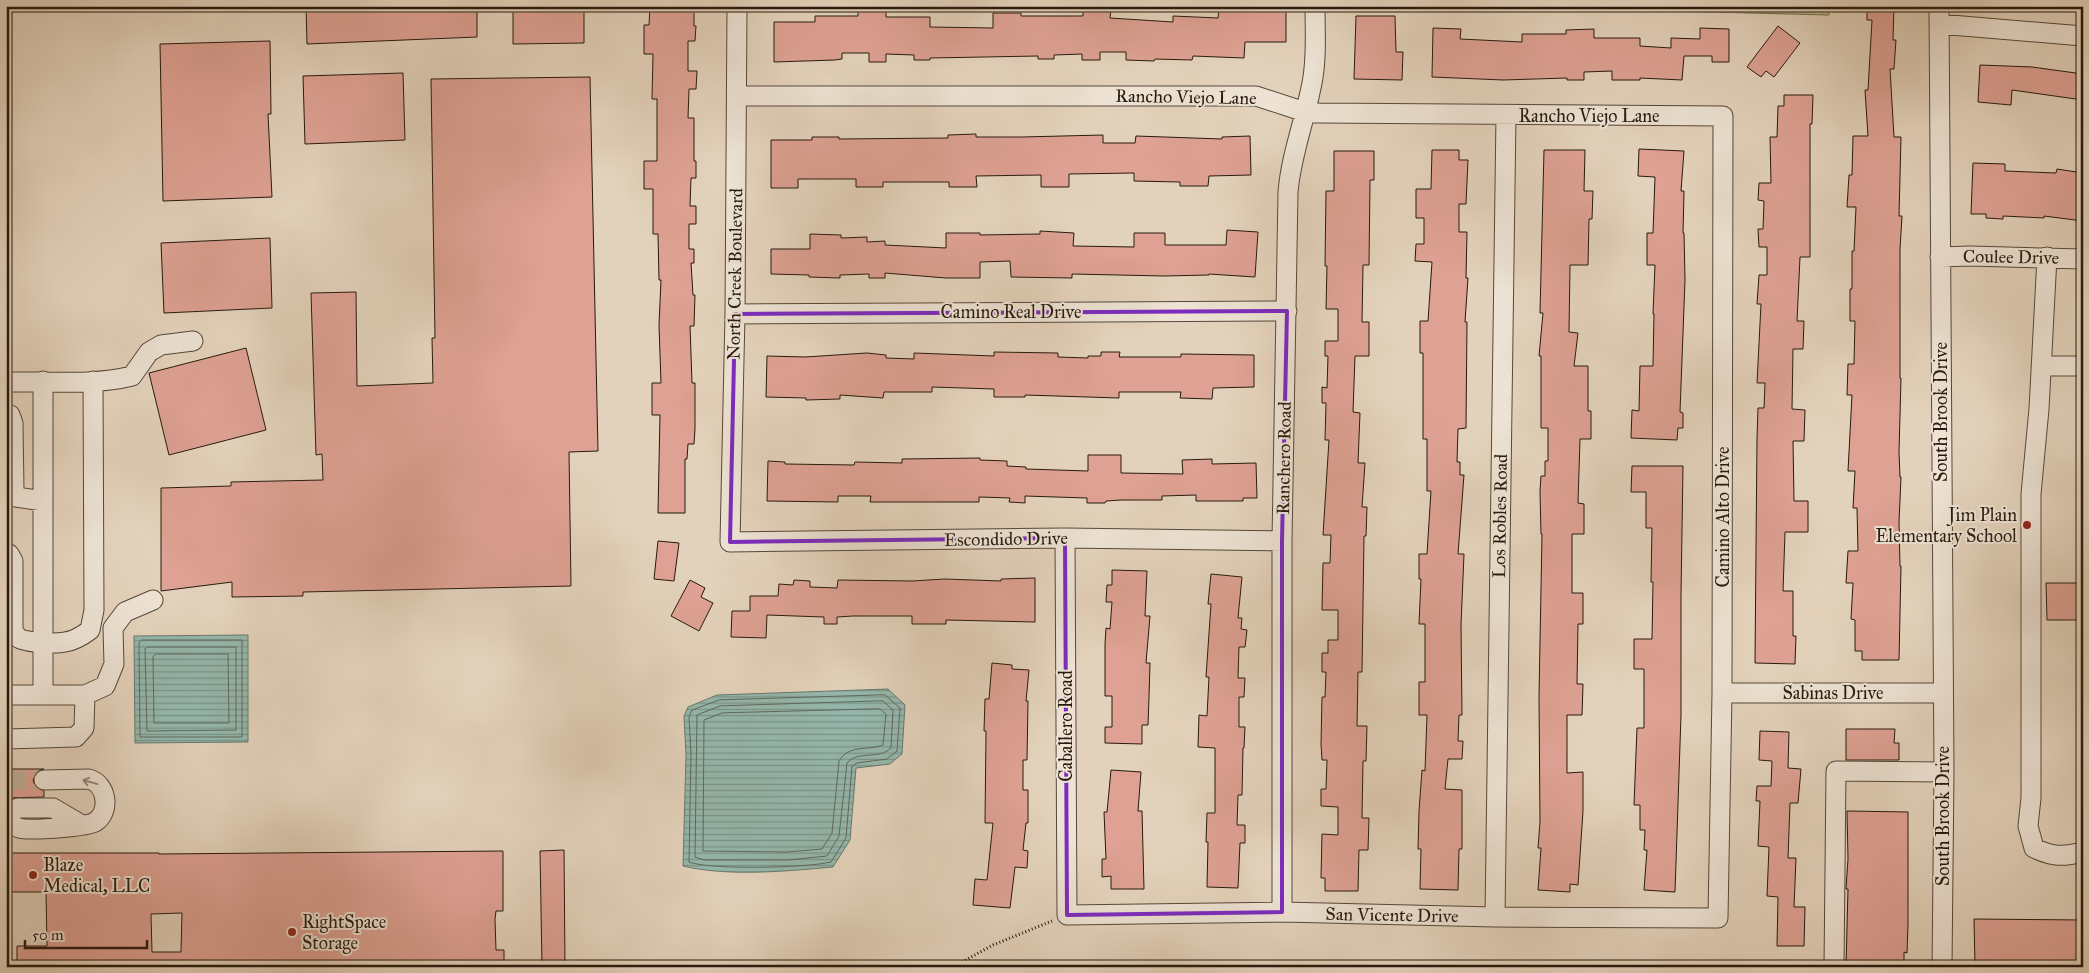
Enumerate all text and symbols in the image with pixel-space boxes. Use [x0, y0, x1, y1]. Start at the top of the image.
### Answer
street label: Rancho Viejo Lane [1115, 85, 1257, 109]
street label: Rancho Viejo Lane [1518, 105, 1660, 127]
street label: North Creek Boulevard [723, 188, 747, 360]
street label: Coulee Drive [1963, 245, 2059, 269]
street label: Camino Real Drive [941, 301, 1081, 323]
street label: South Brook Drive [1930, 342, 1952, 482]
street label: Ranchero Road [1272, 401, 1296, 515]
street label: Camino Alto Drive [1712, 447, 1734, 587]
street label: Los Robles Road [1488, 454, 1512, 578]
place label: Jim Plain Elementary School [1875, 504, 2017, 547]
marker: Jim Plain Elementary School [2021, 519, 2033, 531]
street label: Escondido Drive [944, 527, 1068, 551]
street label: Caballero Road [1055, 670, 1077, 782]
street label: Sabinas Drive [1783, 682, 1884, 704]
street label: South Brook Drive [1932, 746, 1954, 886]
one-way arrow [82, 776, 98, 786]
place label: Blaze Medical, LLC [43, 854, 150, 897]
marker: Blaze Medical, LLC [27, 869, 39, 881]
street label: San Vicente Drive [1325, 903, 1459, 927]
place label: RightSpace Storage [302, 911, 386, 955]
scale bar [25, 918, 148, 950]
text: 50 m [32, 926, 64, 944]
marker: RightSpace Storage [286, 926, 298, 938]

